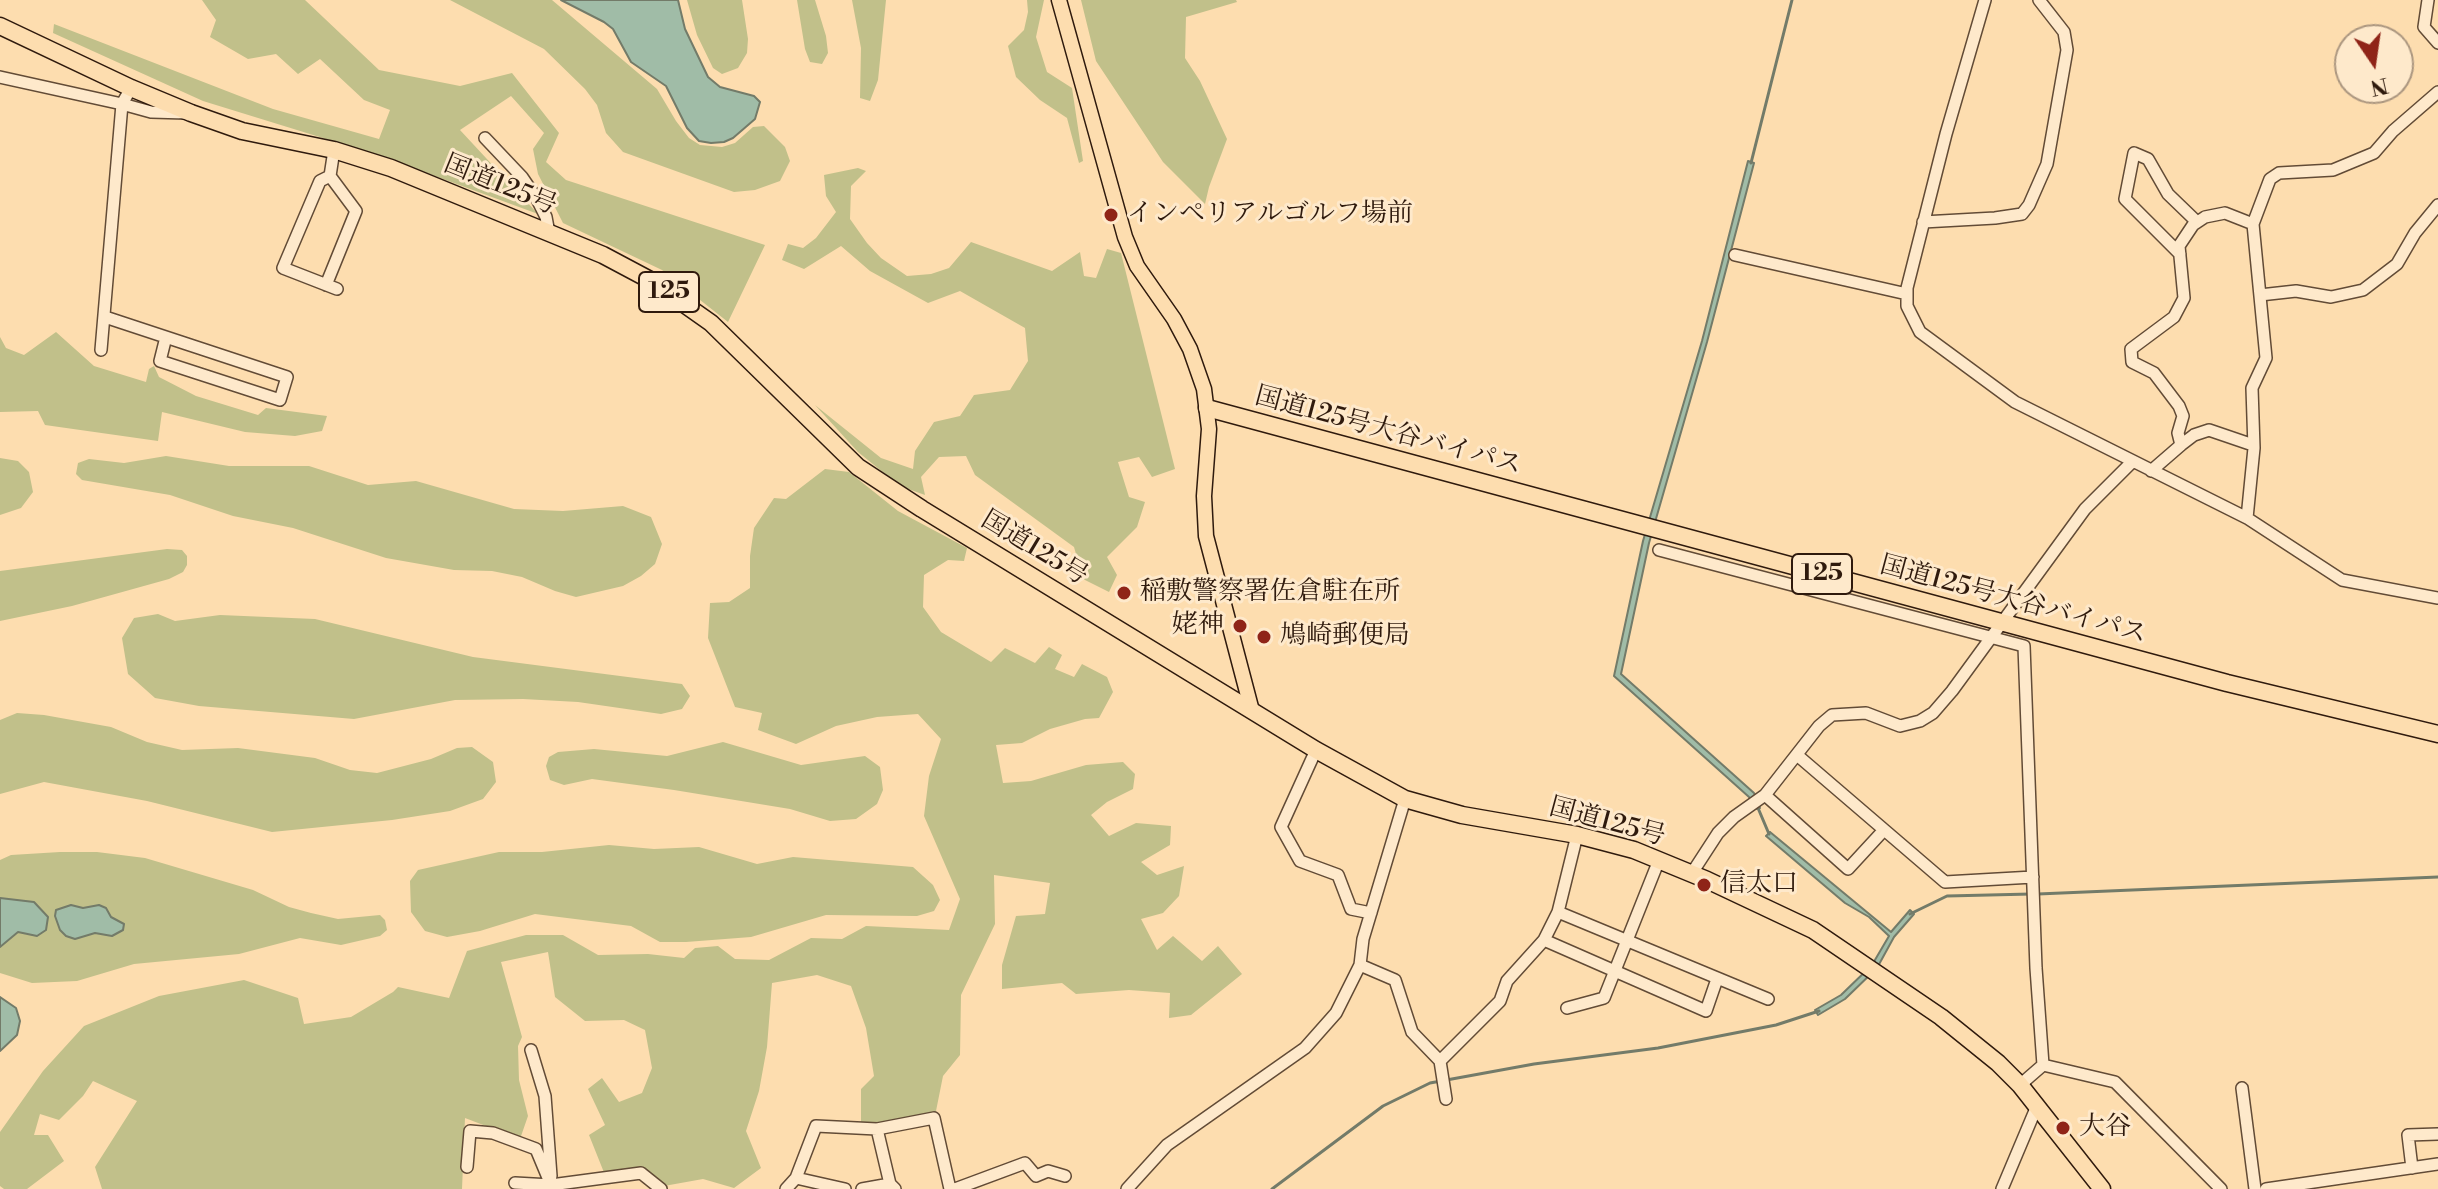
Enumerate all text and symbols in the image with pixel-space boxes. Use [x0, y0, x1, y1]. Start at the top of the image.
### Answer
north arrow [2334, 24, 2414, 104]
text: N [2368, 71, 2391, 101]
street label: 国道125号 [439, 149, 561, 223]
place label: インペリアルゴルフ場前 [1127, 199, 1413, 231]
marker: インペリアルゴルフ場前 [1102, 206, 1120, 224]
road number: 125 [639, 272, 699, 312]
street label: 国道125号大谷バイパス [1251, 381, 1525, 483]
street label: 国道125号 [975, 505, 1093, 593]
street label: 国道125号大谷バイパス [1876, 550, 2150, 652]
road number: 125 [1792, 554, 1852, 594]
place label: 稲敷警察署佐倉駐在所 [1140, 577, 1400, 609]
marker: 稲敷警察署佐倉駐在所 [1115, 584, 1133, 602]
place label: 姥神 [1172, 610, 1224, 642]
marker: 姥神 [1231, 617, 1249, 635]
place label: 鳩崎郵便局 [1280, 621, 1410, 653]
marker: 鳩崎郵便局 [1255, 628, 1273, 646]
street label: 国道125号 [1546, 793, 1668, 853]
place label: 信太口 [1720, 869, 1798, 901]
marker: 信太口 [1695, 876, 1713, 894]
place label: 大谷 [2079, 1112, 2131, 1144]
marker: 大谷 [2054, 1119, 2072, 1137]

